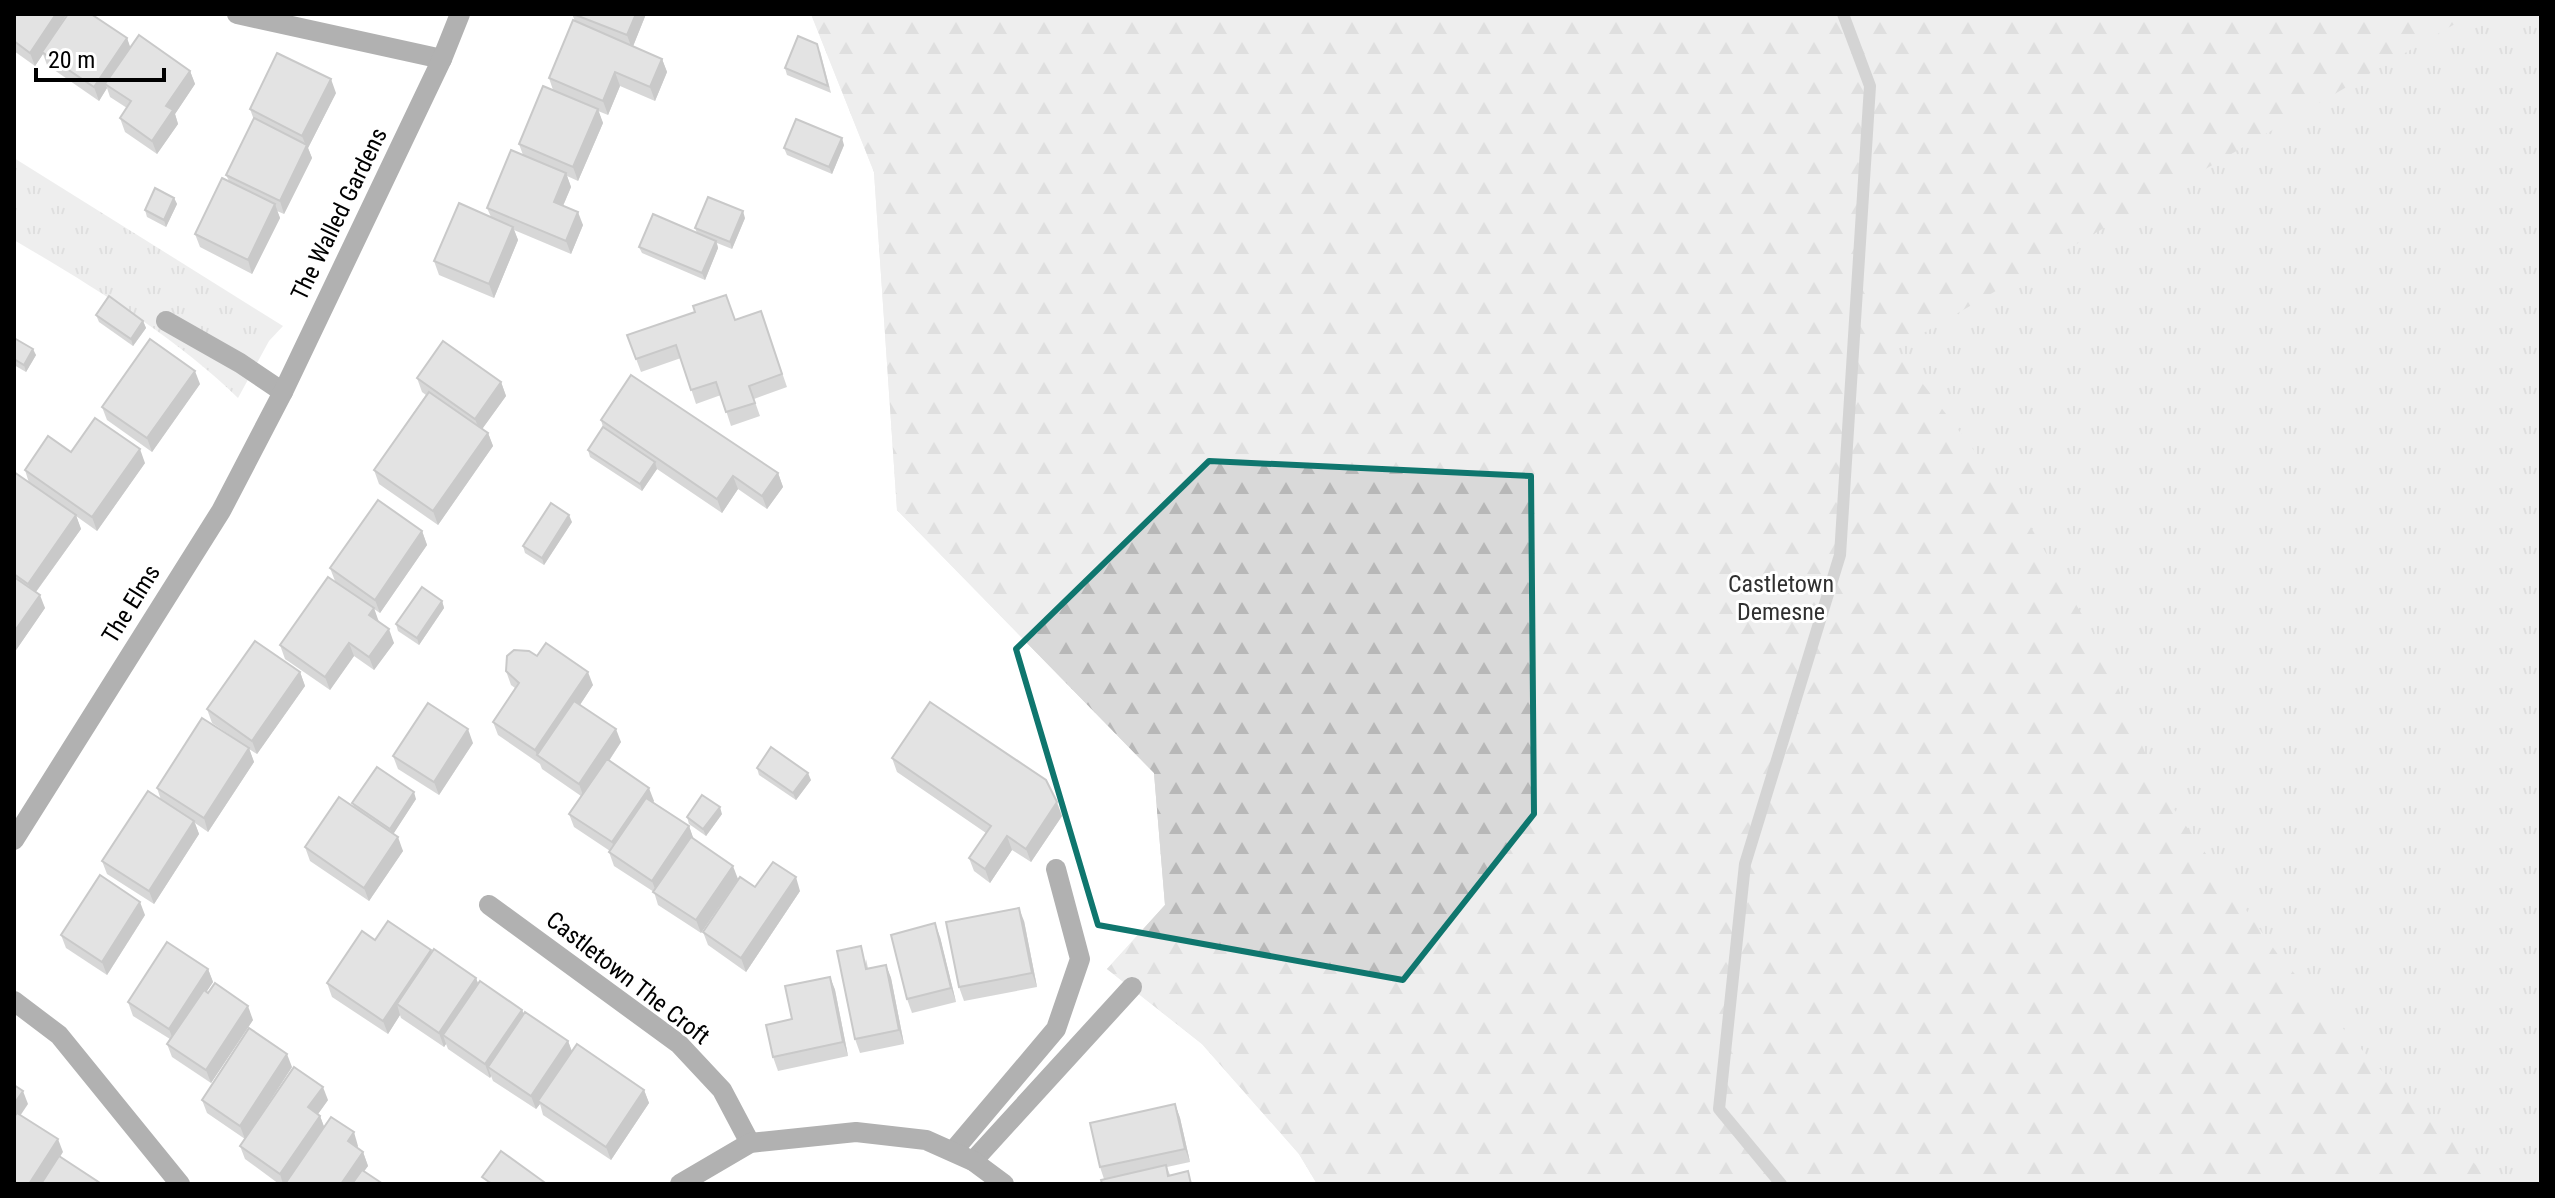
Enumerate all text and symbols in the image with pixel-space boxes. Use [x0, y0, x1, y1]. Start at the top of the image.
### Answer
scale bar [36, 32, 164, 82]
text: 20 m [48, 46, 95, 74]
street label: The Walled Gardens [285, 123, 393, 305]
street label: The Elms [96, 560, 166, 648]
park label: Castletown Demesne [1728, 570, 1834, 626]
street label: Castletown The Croft [541, 906, 715, 1050]

